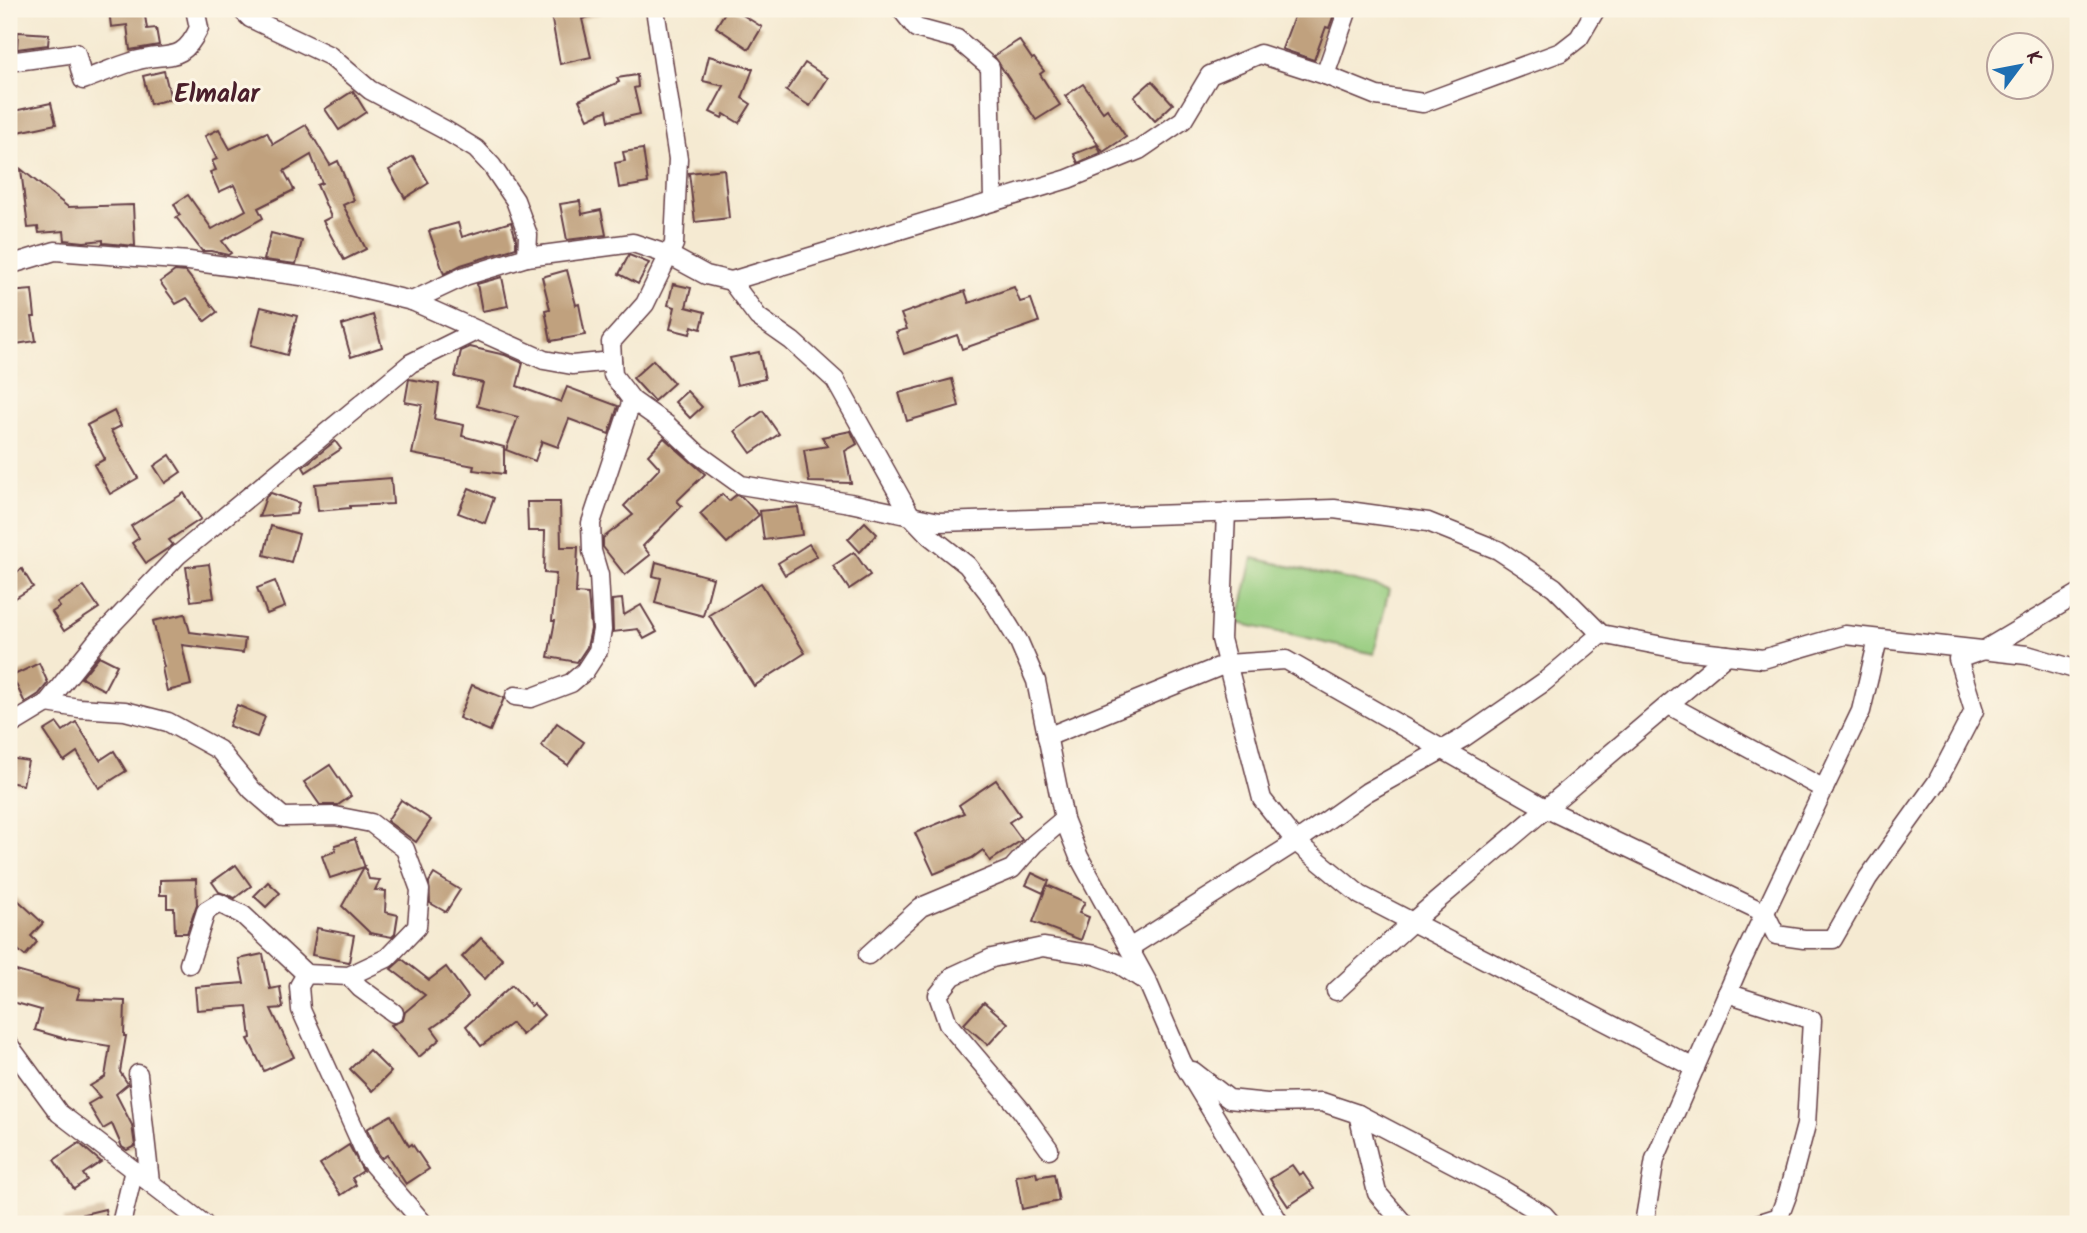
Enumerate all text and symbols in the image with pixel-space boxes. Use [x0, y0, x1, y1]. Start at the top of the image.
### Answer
north arrow [1986, 32, 2056, 102]
text: K [2017, 45, 2048, 71]
district label: Elmalar [174, 74, 261, 116]

